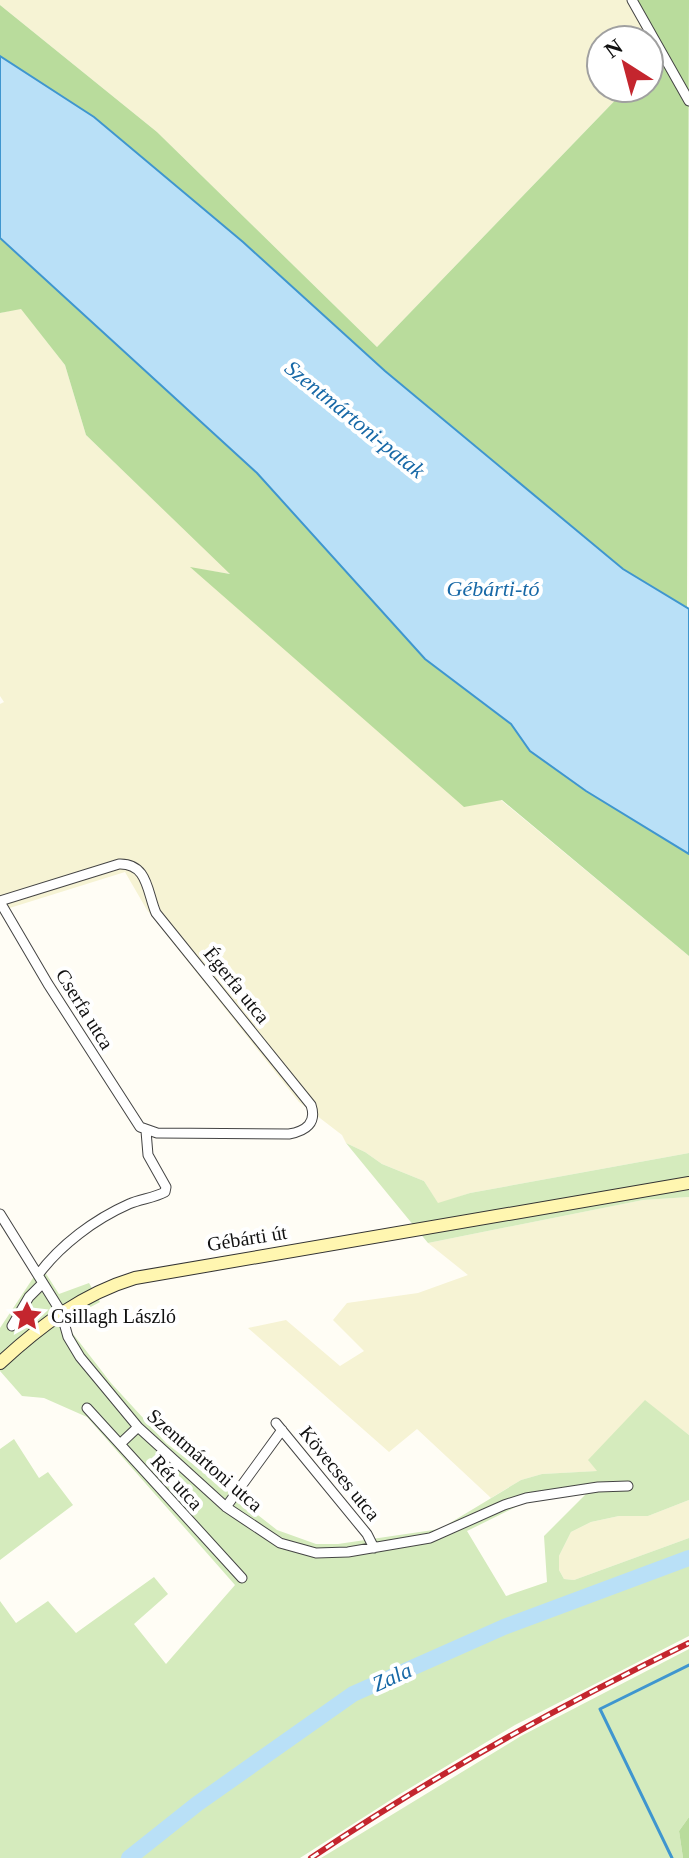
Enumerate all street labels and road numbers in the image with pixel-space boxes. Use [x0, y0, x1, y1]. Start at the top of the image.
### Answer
street label: Égerfa utca [199, 942, 274, 1028]
street label: Cserfa utca [52, 965, 118, 1053]
street label: Gébárti út [206, 1221, 289, 1255]
street label: Szentmártoni utca [143, 1404, 267, 1516]
street label: Kövecses utca [295, 1421, 385, 1525]
street label: Rét utca [147, 1450, 207, 1514]

